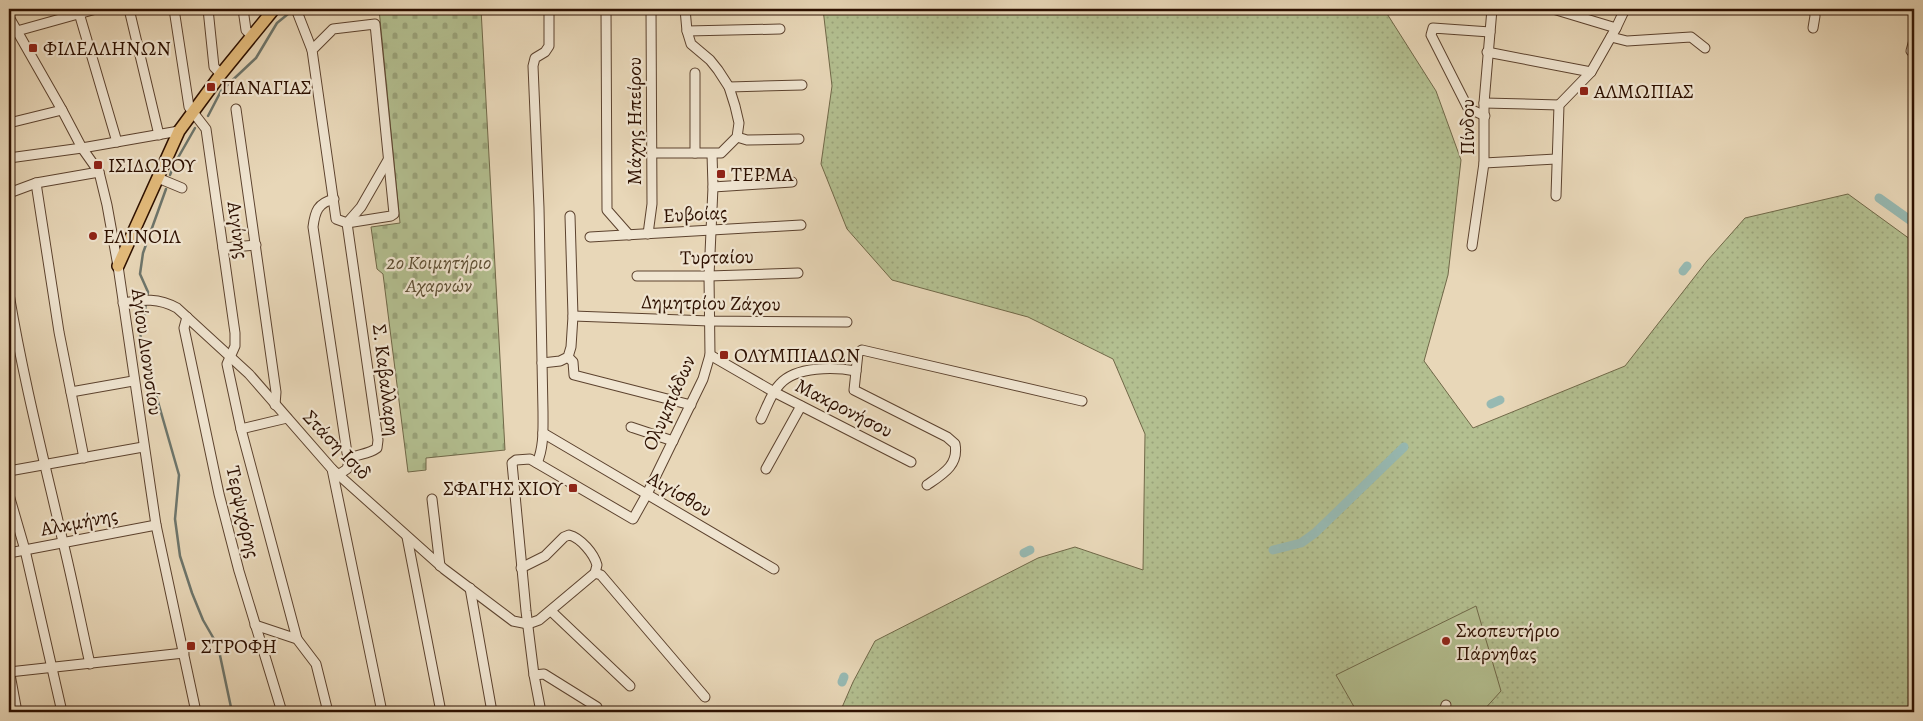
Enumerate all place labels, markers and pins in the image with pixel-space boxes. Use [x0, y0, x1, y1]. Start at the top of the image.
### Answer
place label: ΦΙΛΕΛΛΗΝΩΝ [43, 35, 171, 62]
marker: ΦΙΛΕΛΛΗΝΩΝ [27, 42, 39, 54]
place label: ΠΑΝΑΓΙΑΣ [221, 74, 312, 101]
place label: ΑΛΜΩΠΙΑΣ [1593, 78, 1694, 105]
marker: ΠΑΝΑΓΙΑΣ [205, 81, 217, 93]
marker: ΑΛΜΩΠΙΑΣ [1578, 85, 1590, 97]
place label: ΙΣΙΔΩΡΟΥ [108, 152, 197, 179]
marker: ΙΣΙΔΩΡΟΥ [92, 159, 104, 171]
place label: ΤΕΡΜΑ [731, 161, 794, 188]
marker: ΤΕΡΜΑ [715, 168, 727, 180]
place label: ΕΛΙΝΟΙΛ [103, 223, 181, 250]
marker: ΕΛΙΝΟΙΛ [87, 230, 99, 242]
place label: ΟΛΥΜΠΙΑΔΩΝ [734, 342, 860, 369]
marker: ΟΛΥΜΠΙΑΔΩΝ [718, 349, 730, 361]
place label: ΣΦΑΓΗΣ ΧΙΟΥ [443, 475, 564, 502]
marker: ΣΦΑΓΗΣ ΧΙΟΥ [567, 482, 579, 494]
place label: Σκοπευτήριο Πάρνηθας [1456, 617, 1560, 667]
place label: ΣΤΡΟΦΗ [201, 633, 277, 660]
marker: Σκοπευτήριο Πάρνηθας [1440, 635, 1452, 647]
marker: ΣΤΡΟΦΗ [185, 640, 197, 652]

